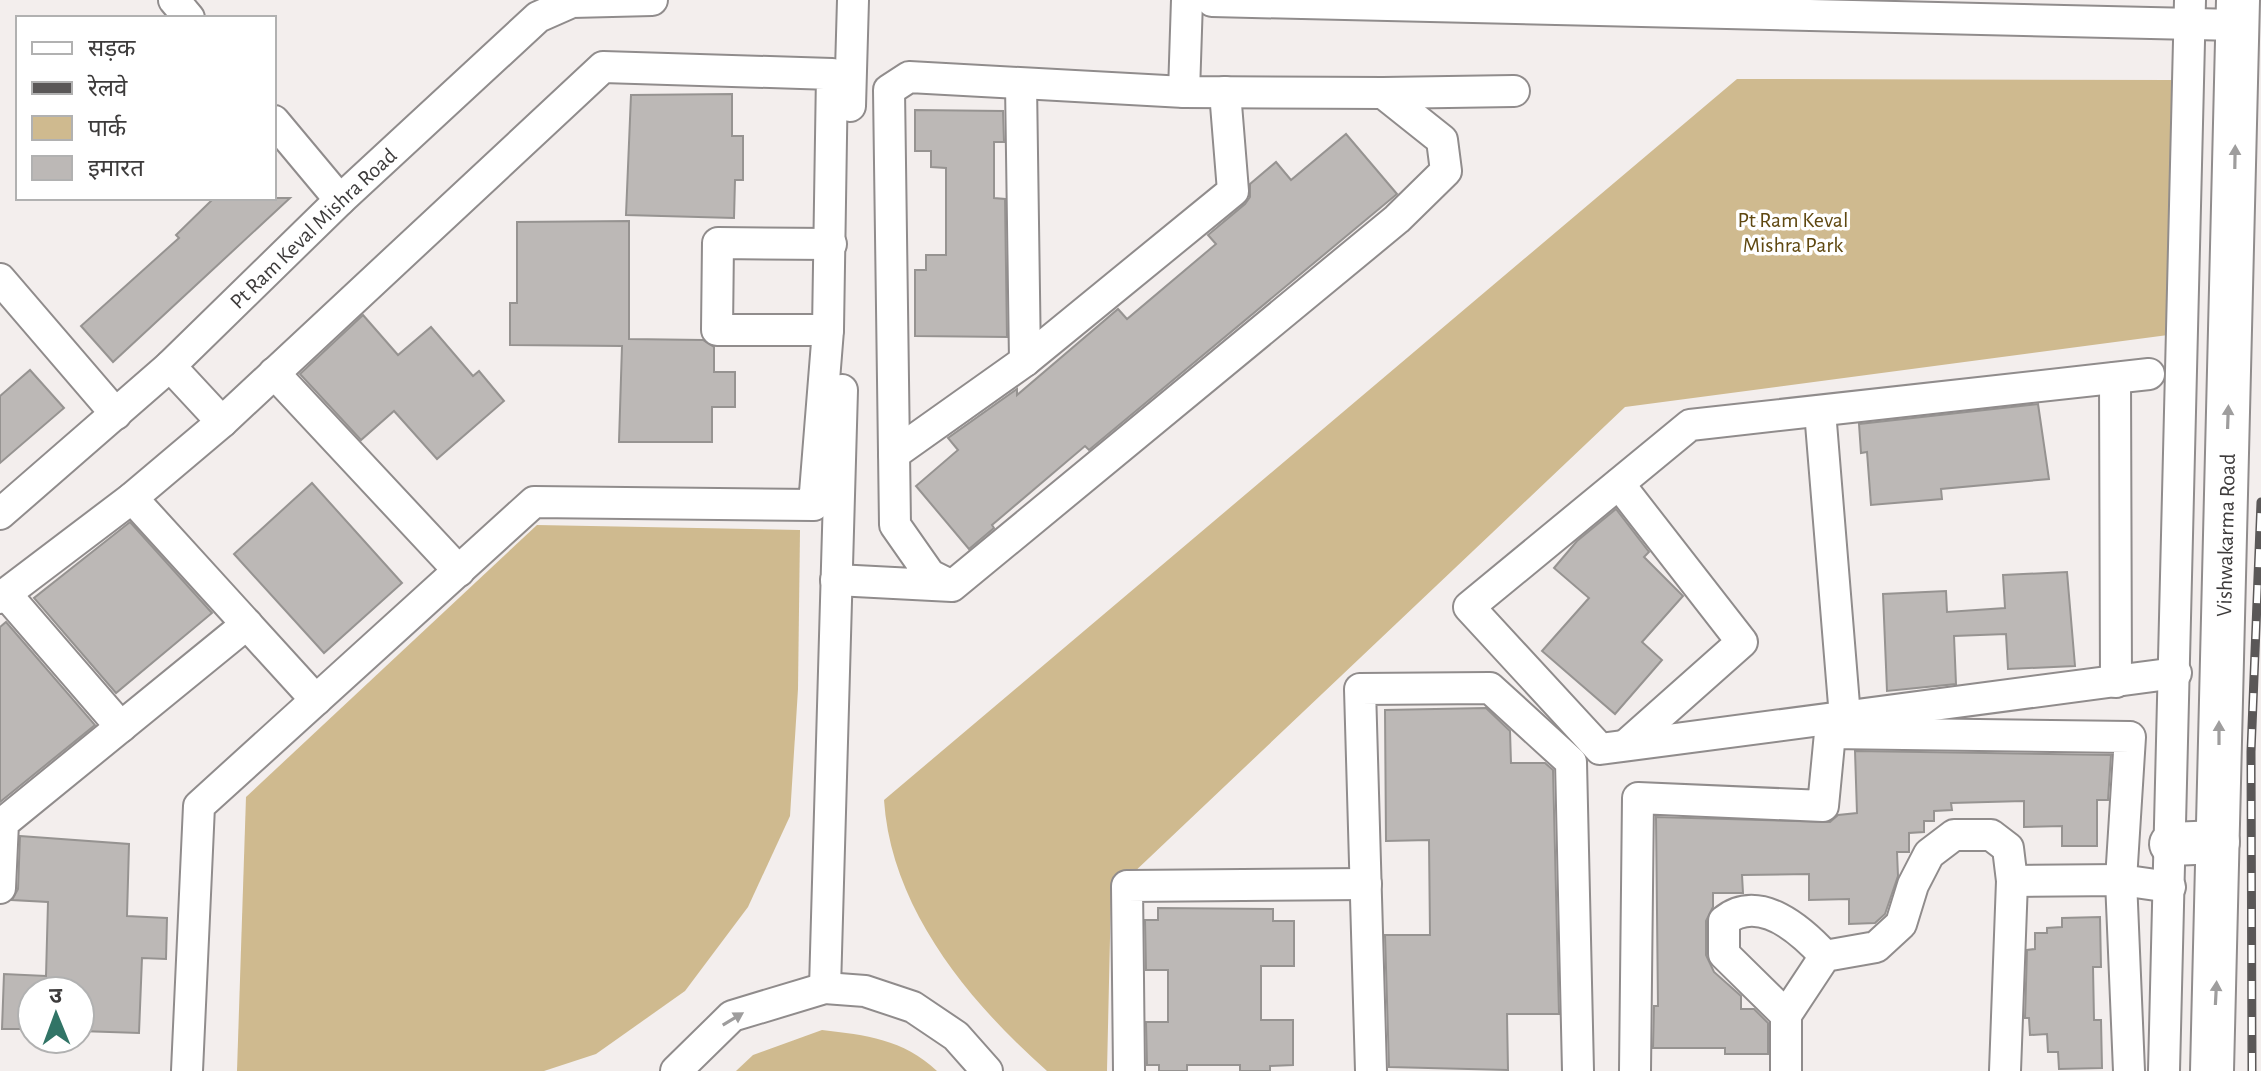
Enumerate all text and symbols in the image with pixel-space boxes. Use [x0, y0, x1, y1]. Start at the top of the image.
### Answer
legend [16, 16, 276, 200]
text: सड़क [88, 37, 136, 61]
text: रेलवे [87, 74, 128, 101]
text: पार्क [88, 114, 127, 141]
street label: Pt Ram Keval Mishra Road [226, 144, 401, 313]
one-way arrow [2229, 144, 2241, 169]
text: इमारत [88, 157, 145, 181]
park label: Pt Ram Keval Mishra Park [1738, 209, 1848, 256]
one-way arrow [2222, 404, 2235, 429]
street label: Vishwakarma Road [2213, 453, 2239, 617]
one-way arrow [2213, 720, 2225, 745]
north arrow [16, 975, 96, 1055]
one-way arrow [2210, 980, 2223, 1005]
text: उ [49, 985, 63, 1007]
one-way arrow [722, 1012, 745, 1027]

